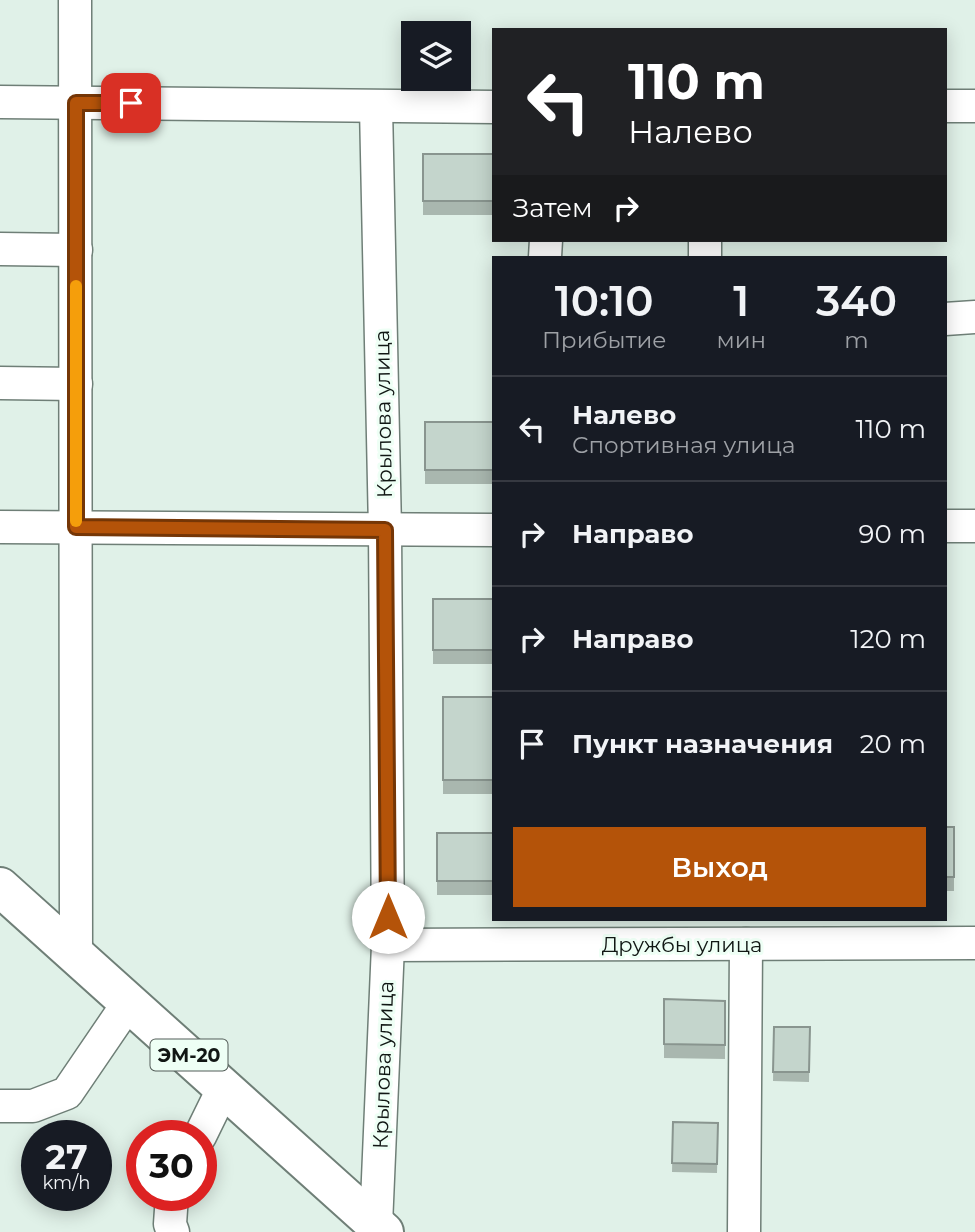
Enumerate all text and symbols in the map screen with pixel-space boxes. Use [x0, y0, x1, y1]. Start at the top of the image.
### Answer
map controls [401, 21, 471, 91]
button: layers [401, 21, 471, 91]
text: 110 m [628, 52, 765, 111]
icon: left [513, 56, 604, 147]
pin [101, 73, 161, 133]
icon: arrive [112, 84, 150, 122]
text: Налево [628, 112, 753, 151]
icon: right [607, 189, 645, 227]
text: Затем [513, 192, 593, 224]
text: 10:10 [555, 275, 654, 327]
text: 1 [733, 275, 749, 327]
text: 340 [816, 275, 897, 327]
text: Прибытие [542, 326, 667, 354]
text: мин [716, 326, 766, 354]
text: m [844, 326, 869, 354]
street label: Крылова улица [369, 330, 397, 498]
text: Налево [572, 399, 676, 431]
icon: left [513, 410, 551, 448]
text: 110 m [856, 413, 926, 445]
text: Спортивная улица [572, 431, 795, 459]
icon: right [513, 515, 551, 553]
text: Направо [572, 518, 693, 550]
text: 90 m [859, 518, 926, 550]
icon: right [513, 620, 551, 658]
text: Направо [572, 623, 693, 655]
text: 120 m [850, 623, 926, 655]
icon: arrive [513, 725, 551, 763]
text: Пункт назначения [572, 728, 833, 760]
text: 20 m [860, 728, 926, 760]
button: Выход [513, 827, 926, 907]
position arrow [351, 880, 425, 954]
street label: Дружбы улица [602, 932, 762, 957]
street label: Крылова улица [368, 981, 398, 1149]
road number: ЭМ-20 [150, 1040, 228, 1070]
speed limit sign: 30 [126, 1120, 217, 1211]
text: 27 [45, 1135, 88, 1178]
text: km/h [42, 1172, 91, 1194]

